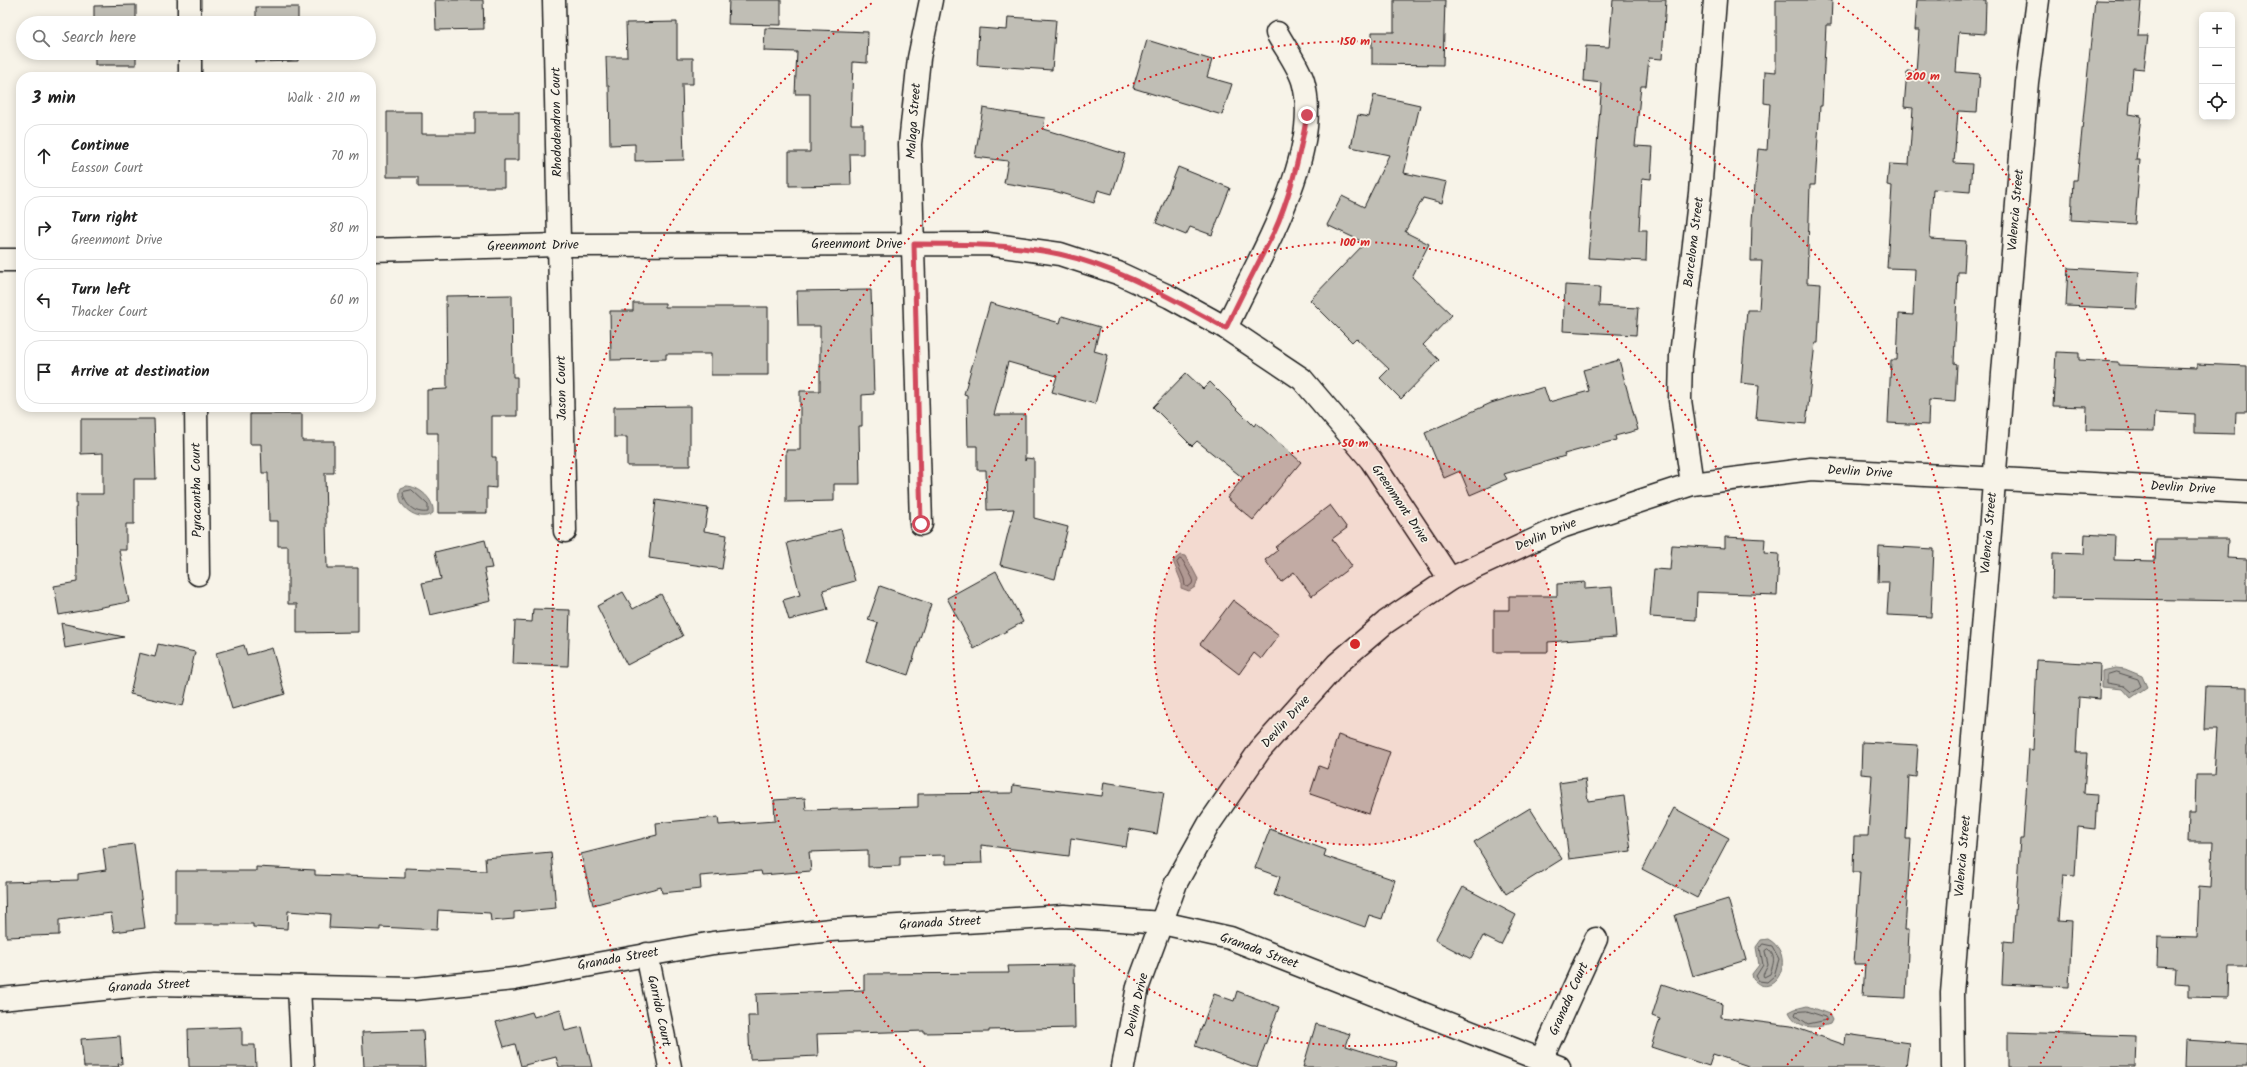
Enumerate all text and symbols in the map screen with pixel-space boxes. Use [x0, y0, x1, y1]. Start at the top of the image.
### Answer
map controls [2199, 12, 2235, 120]
button: + [2199, 12, 2235, 48]
search box [16, 16, 376, 60]
text: Search here [62, 26, 136, 50]
icon: search [30, 27, 52, 49]
text: 150 m [1340, 32, 1370, 51]
button: − [2199, 48, 2235, 84]
street label: Rhododendron Court [546, 66, 568, 177]
text: 200 m [1906, 67, 1940, 86]
street label: Malaga Street [901, 81, 927, 160]
button: locate [2199, 84, 2235, 120]
text: 3 min [32, 85, 76, 112]
text: Walk · 210 m [287, 88, 360, 109]
route end [1298, 106, 1316, 124]
text: Continue [71, 134, 129, 158]
icon: ahead [33, 145, 55, 167]
text: 70 m [331, 146, 359, 167]
text: Easson Court [71, 158, 143, 179]
street label: Valencia Street [2002, 167, 2030, 252]
street label: Barcelona Street [1678, 195, 1710, 288]
text: Turn right [71, 206, 138, 230]
icon: right [33, 217, 55, 239]
text: 80 m [329, 218, 359, 239]
text: Greenmont Drive [71, 230, 162, 251]
text: 100 m [1340, 233, 1370, 252]
street label: Greenmont Drive [811, 234, 903, 255]
street label: Greenmont Drive [487, 235, 579, 257]
text: Turn left [71, 278, 131, 302]
icon: left [33, 289, 55, 311]
text: 60 m [330, 290, 359, 311]
text: Thacker Court [71, 302, 148, 323]
street label: Jason Court [551, 354, 573, 421]
text: Arrive at destination [71, 360, 210, 384]
icon: arrive [33, 361, 55, 383]
text: 50 m [1341, 434, 1369, 453]
street label: Pyracantha Court [186, 441, 208, 538]
street label: Greenmont Drive [1366, 460, 1434, 548]
street label: Devlin Drive [1827, 460, 1893, 484]
street label: Devlin Drive [2150, 476, 2216, 500]
street label: Valencia Street [1975, 490, 2003, 575]
street label: Devlin Drive [1512, 513, 1580, 557]
route start [912, 515, 930, 533]
centre of rings [1348, 637, 1362, 651]
street label: Devlin Drive [1256, 691, 1316, 753]
street label: Valencia Street [1949, 813, 1977, 898]
street label: Granada Street [898, 910, 983, 936]
street label: Granada Street [1217, 927, 1302, 975]
street label: Granada Street [576, 941, 661, 976]
street label: Granada Court [1543, 958, 1595, 1039]
street label: Devlin Drive [1119, 971, 1155, 1039]
street label: Granada Street [107, 973, 192, 999]
street label: Garrido Court [641, 973, 677, 1050]

